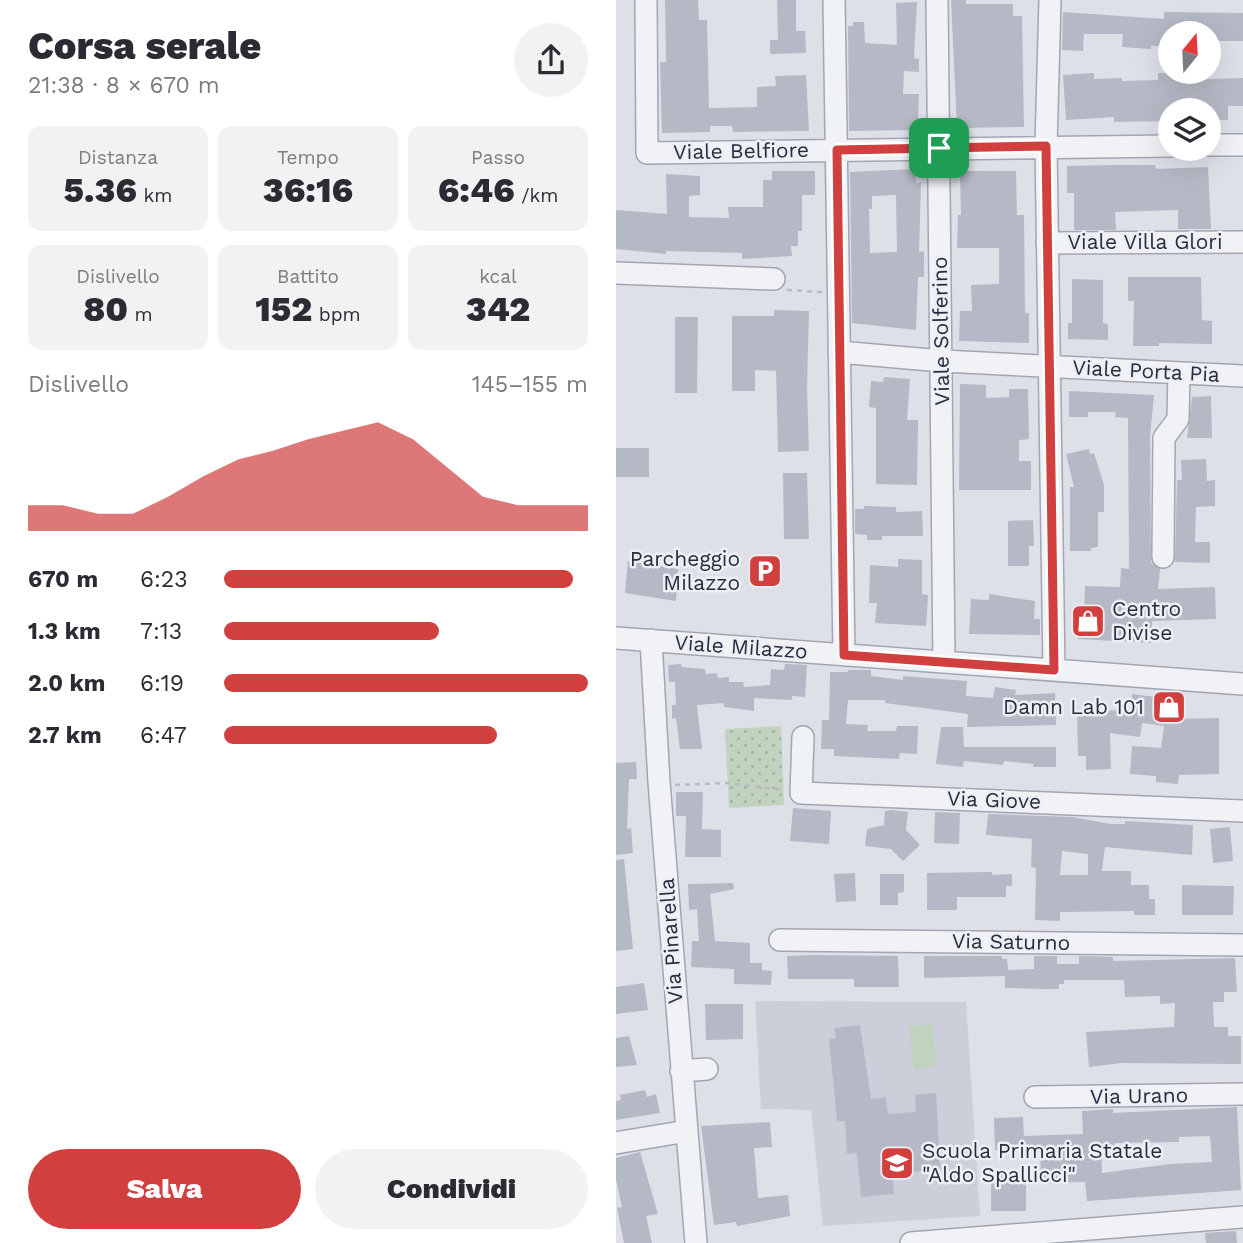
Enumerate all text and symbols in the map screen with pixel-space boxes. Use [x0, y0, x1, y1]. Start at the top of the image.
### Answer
north arrow [1158, 21, 1222, 84]
map controls [1158, 21, 1221, 161]
button: share [514, 23, 588, 97]
text: Corsa serale [28, 24, 261, 68]
text: 21:38 · 8 × 670 m [28, 72, 220, 99]
button: layers [1158, 98, 1221, 161]
pin [909, 118, 969, 178]
icon: arrive [920, 129, 958, 167]
street label: Viale Belfiore [673, 137, 809, 164]
text: Distanza [78, 146, 158, 169]
text: Tempo [277, 146, 339, 169]
text: Passo [471, 146, 525, 169]
text: 5.36 [64, 169, 137, 211]
text: 36:16 [263, 169, 353, 211]
text: 6:46 [438, 169, 515, 211]
text: km [137, 184, 172, 207]
text: /km [515, 184, 558, 207]
street label: Viale Villa Glori [1067, 229, 1223, 254]
street label: Viale Solferino [927, 256, 954, 406]
text: Dislivello [76, 265, 160, 288]
text: Battito [277, 265, 339, 288]
text: kcal [479, 265, 517, 288]
text: 80 [83, 288, 128, 330]
text: 152 [255, 288, 312, 330]
text: 342 [466, 288, 530, 330]
text: m [128, 303, 153, 326]
text: bpm [312, 303, 361, 326]
street label: Viale Porta Pia [1072, 354, 1220, 387]
text: Dislivello [28, 371, 129, 398]
text: 145–155 m [472, 371, 588, 398]
place label: Parcheggio Milazzo [630, 546, 740, 595]
parking icon: Parcheggio Milazzo [746, 552, 784, 590]
text: 670 m [28, 566, 98, 593]
text: 6:23 [140, 566, 188, 593]
place label: Centro Divise [1112, 596, 1181, 645]
shop icon: Centro Divise [1069, 602, 1107, 640]
text: 1.3 km [28, 618, 101, 645]
text: 7:13 [140, 618, 182, 645]
street label: Viale Milazzo [674, 629, 808, 664]
text: 2.0 km [28, 670, 106, 697]
text: 6:19 [140, 670, 184, 697]
shop icon: Damn Lab 101 [1150, 688, 1188, 726]
place label: Damn Lab 101 [1003, 694, 1144, 719]
text: 2.7 km [28, 722, 102, 749]
text: 6:47 [140, 722, 187, 749]
street label: Via Giove [947, 785, 1042, 814]
street label: Via Pinarella [654, 877, 687, 1005]
street label: Via Saturno [952, 928, 1070, 955]
street label: Via Urano [1090, 1082, 1188, 1109]
place label: Scuola Primaria Statale "Aldo Spallicci" [922, 1138, 1162, 1187]
school or university icon: Scuola Primaria Statale "Aldo Spallicci" [878, 1144, 916, 1182]
button: Salva [28, 1149, 301, 1229]
button: Condividi [315, 1149, 588, 1229]

